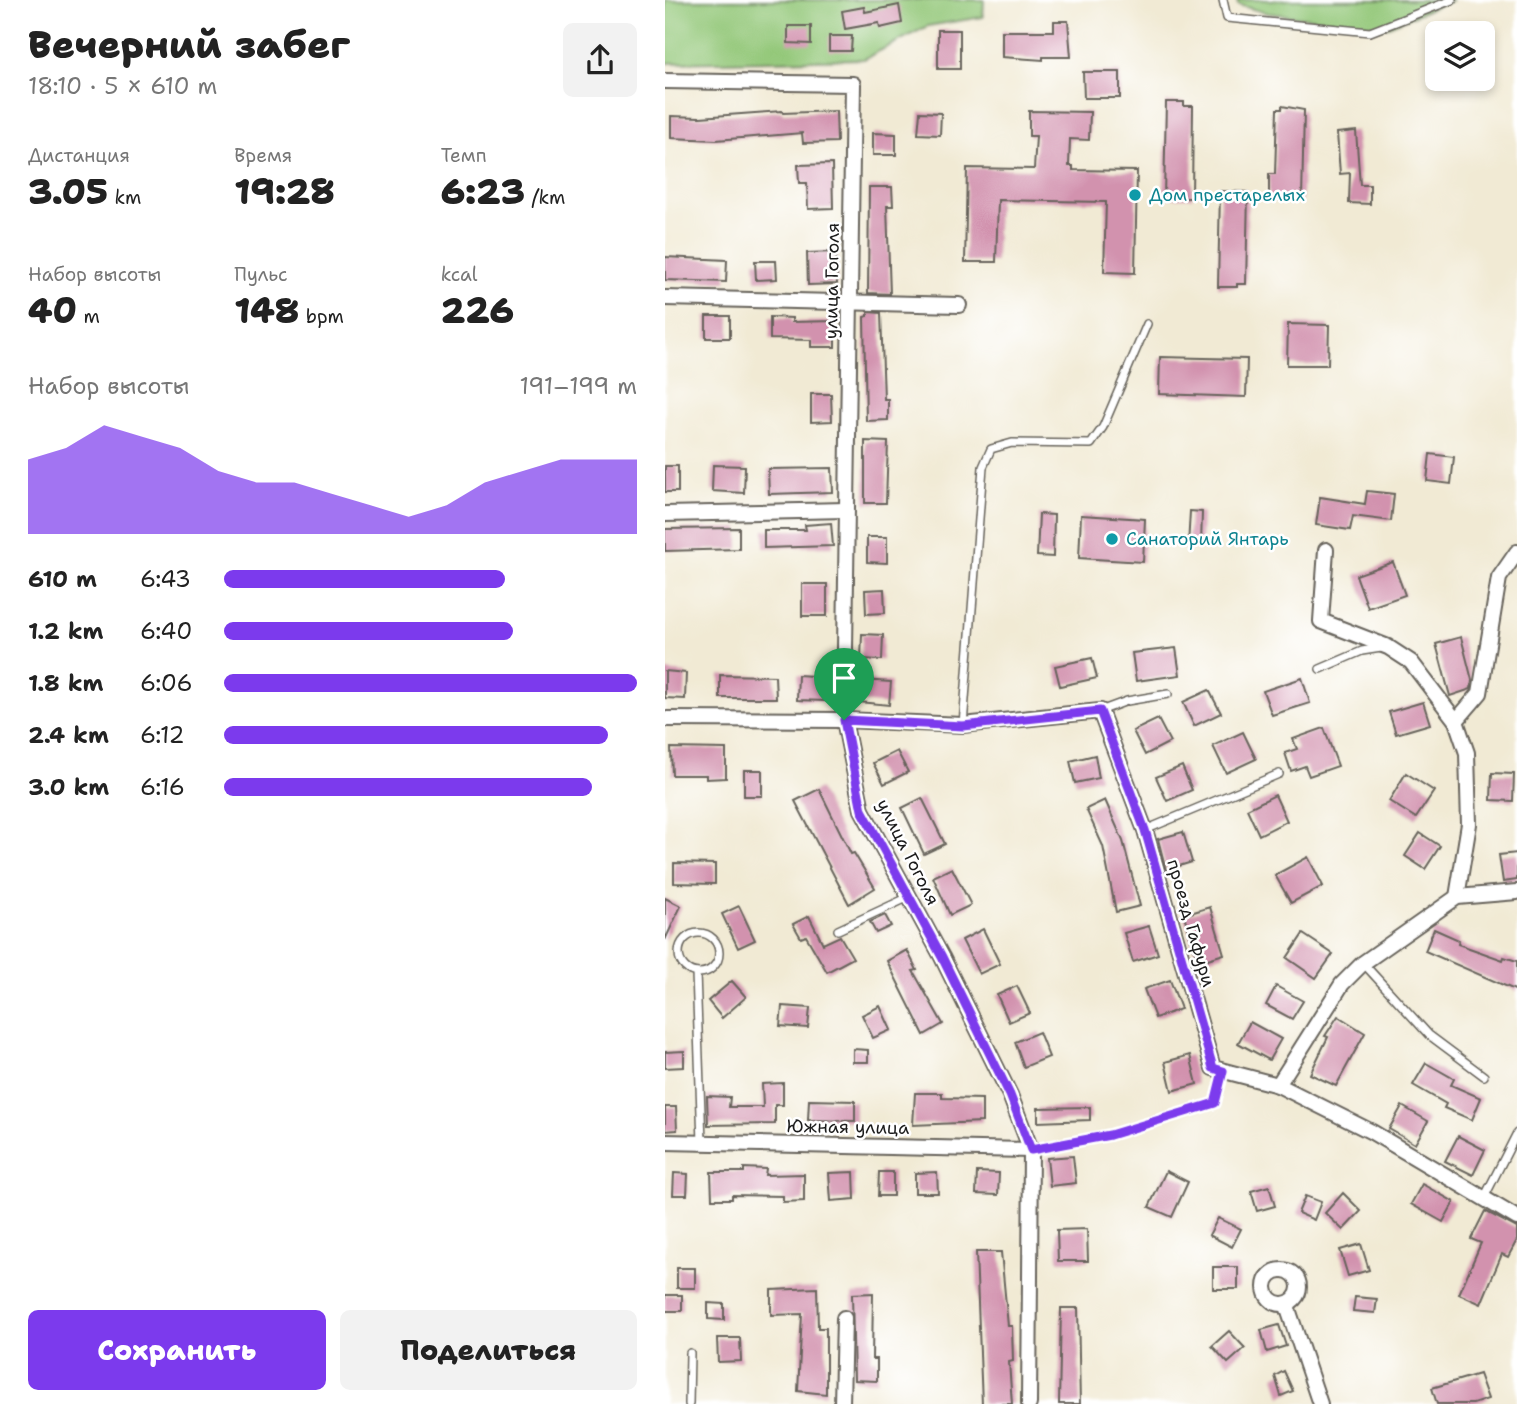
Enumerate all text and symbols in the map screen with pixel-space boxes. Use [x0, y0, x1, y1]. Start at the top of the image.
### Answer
text: Вечерний забег [28, 19, 350, 70]
map controls [1425, 21, 1495, 91]
button: layers [1425, 21, 1495, 91]
button: share [563, 23, 637, 97]
text: 18:10 · 5 × 610 m [28, 71, 217, 101]
text: Дистанция [28, 143, 130, 168]
text: Время [234, 143, 292, 168]
text: Темп [441, 143, 487, 168]
text: 3.05 [28, 168, 108, 215]
text: 19:28 [234, 168, 335, 215]
text: 6:23 [441, 168, 525, 215]
place label: Дом престарелых [1149, 183, 1305, 207]
text: km [108, 185, 141, 210]
text: /km [525, 185, 565, 210]
marker: Дом престарелых [1127, 187, 1143, 203]
street label: улица Гоголя [819, 223, 845, 339]
text: Набор высоты [28, 262, 161, 287]
text: Пульс [234, 262, 288, 287]
text: kcal [441, 262, 478, 287]
text: 40 [28, 287, 77, 334]
text: 148 [234, 287, 299, 334]
text: 226 [441, 287, 514, 334]
text: m [77, 304, 100, 329]
text: bpm [299, 304, 344, 329]
text: Набор высоты [28, 371, 189, 401]
text: 191–199 m [520, 371, 637, 401]
place label: Санаторий Янтарь [1126, 527, 1289, 551]
marker: Санаторий Янтарь [1104, 531, 1120, 547]
text: 610 m [28, 564, 97, 594]
text: 6:43 [140, 564, 191, 594]
text: 1.2 km [28, 616, 104, 646]
text: 6:40 [140, 616, 192, 646]
pin [814, 648, 874, 720]
icon: arrive [825, 659, 863, 697]
text: 1.8 km [28, 668, 103, 698]
text: 6:06 [140, 668, 193, 698]
text: 2.4 km [28, 720, 109, 750]
text: 6:12 [140, 720, 185, 750]
text: 3.0 km [28, 772, 109, 802]
text: 6:16 [140, 772, 185, 802]
street label: улица Гоголя [871, 795, 945, 909]
street label: проезд Гафури [1161, 856, 1221, 990]
street label: Южная улица [787, 1114, 909, 1140]
button: Сохранить [28, 1310, 326, 1390]
button: Поделиться [340, 1310, 637, 1390]

